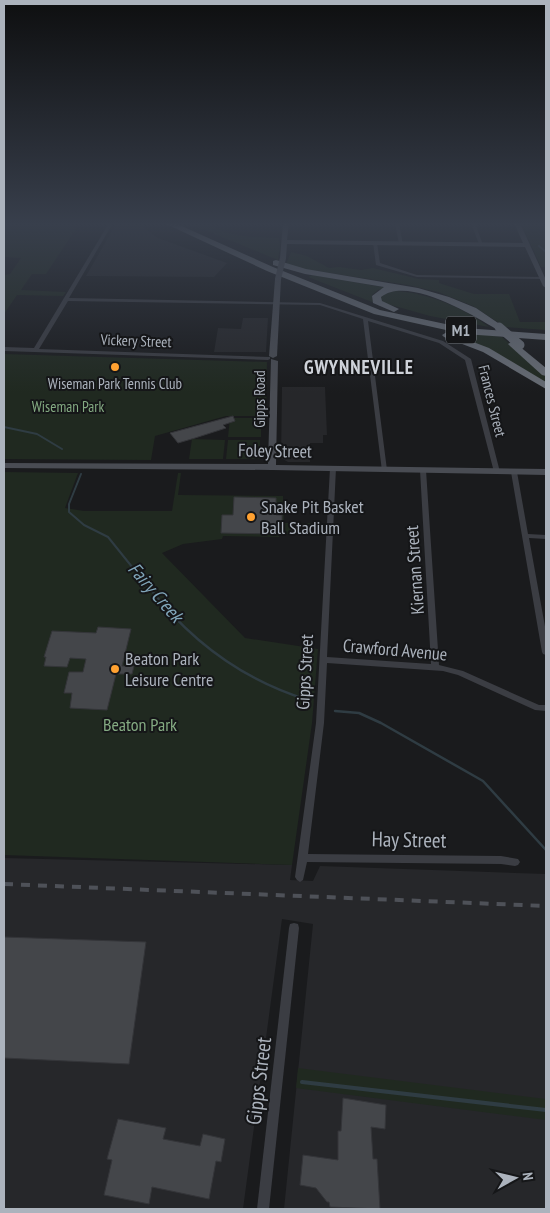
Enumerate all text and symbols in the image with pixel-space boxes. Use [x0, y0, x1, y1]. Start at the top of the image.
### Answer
road number: M1 [446, 316, 476, 344]
street label: Vickery Street [99, 330, 172, 351]
district label: GWYNNEVILLE [304, 355, 414, 379]
marker: Wiseman Park Tennis Club [109, 361, 121, 373]
street label: Frances Street [474, 363, 511, 439]
street label: Gipps Road [250, 370, 269, 428]
place label: Wiseman Park Tennis Club [48, 374, 182, 393]
park label: Wiseman Park [32, 397, 104, 416]
street label: Foley Street [238, 438, 312, 463]
place label: Snake Pit Basket Ball Stadium [261, 495, 364, 539]
marker: Snake Pit Basket Ball Stadium [245, 511, 257, 523]
street label: Kiernan Street [400, 525, 429, 615]
water label: Fairy Creek [123, 557, 190, 629]
street label: Crawford Avenue [342, 633, 448, 666]
street label: Gipps Street [291, 634, 318, 710]
place label: Beaton Park Leisure Centre [125, 647, 214, 691]
marker: Beaton Park Leisure Centre [109, 663, 121, 675]
park label: Beaton Park [103, 713, 177, 736]
street label: Hay Street [371, 825, 447, 854]
street label: Gipps Street [240, 1035, 277, 1126]
north arrow [490, 1153, 540, 1203]
text: N [518, 1171, 537, 1181]

